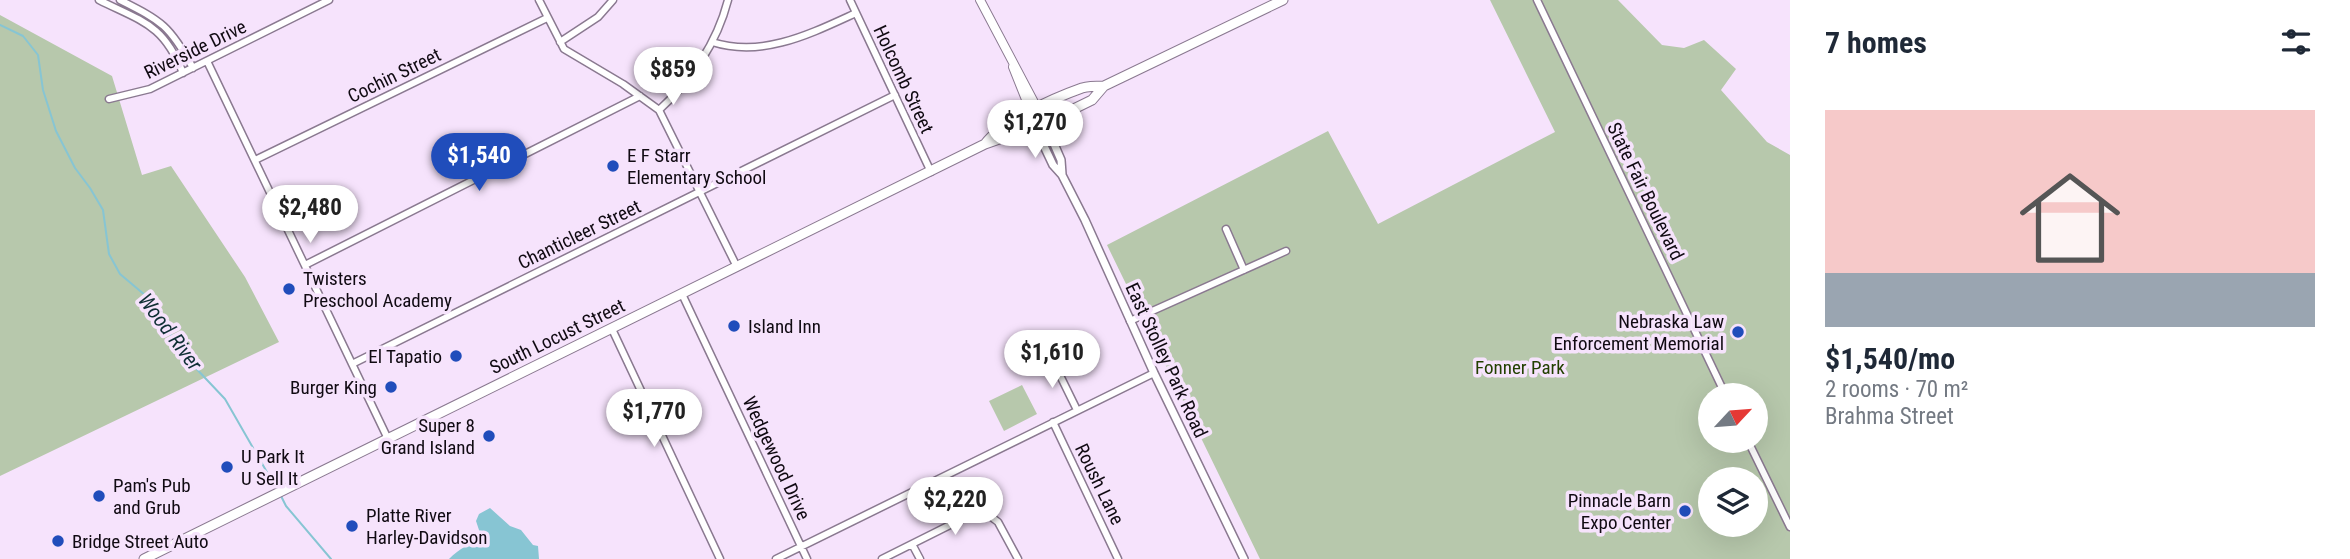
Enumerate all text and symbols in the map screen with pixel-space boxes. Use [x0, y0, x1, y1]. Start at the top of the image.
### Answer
street label: Riverside Drive [140, 15, 250, 84]
street label: Holcomb Street [868, 22, 939, 137]
icon: filters [2277, 23, 2315, 61]
text: 7 homes [1825, 25, 1927, 60]
street label: Cochin Street [344, 43, 445, 108]
pin: $859 [632, 48, 714, 107]
text: $859 [650, 56, 696, 83]
pin: $1,270 [978, 100, 1092, 160]
text: $1,270 [1003, 109, 1067, 136]
street label: State Fair Boulevard [1602, 119, 1689, 264]
pin: $1,540 [422, 134, 536, 193]
text: $1,540 [447, 142, 511, 169]
place label: E F Starr Elementary School [627, 144, 766, 189]
icon: home [2007, 155, 2133, 281]
marker: E F Starr Elementary School [605, 158, 621, 174]
pin: $2,480 [253, 186, 367, 245]
text: $2,480 [278, 194, 342, 221]
street label: Chanticleer Street [514, 195, 644, 274]
place label: Twisters Preschool Academy [303, 267, 452, 312]
street label: East Stolley Park Road [1121, 279, 1213, 441]
marker: Twisters Preschool Academy [281, 281, 297, 297]
water label: Wood River [133, 289, 207, 376]
street label: South Locust Street [486, 294, 629, 379]
place label: Nebraska Law Enforcement Memorial [1553, 310, 1724, 355]
place label: Island Inn [748, 315, 821, 338]
marker: Island Inn [726, 318, 742, 334]
marker: Nebraska Law Enforcement Memorial [1730, 324, 1746, 340]
pin: $1,610 [995, 330, 1109, 390]
text: $1,610 [1020, 339, 1084, 366]
text: $1,540/mo [1825, 341, 1955, 376]
place label: El Tapatio [368, 345, 442, 368]
marker: El Tapatio [448, 348, 464, 364]
park label: Fonner Park [1475, 356, 1565, 379]
place label: Burger King [290, 376, 377, 399]
text: 2 rooms · 70 m² [1825, 376, 1968, 403]
marker: Burger King [383, 379, 399, 395]
north arrow [1698, 383, 1768, 453]
map controls [1698, 383, 1768, 537]
pin: $1,770 [597, 390, 711, 449]
street label: Wedgewood Drive [738, 393, 815, 524]
text: $1,770 [622, 398, 686, 425]
text: Brahma Street [1825, 403, 1954, 430]
place label: Super 8 Grand Island [381, 414, 475, 459]
marker: Super 8 Grand Island [481, 428, 497, 444]
street label: Roush Lane [1070, 440, 1129, 529]
place label: U Park It U Sell It [241, 445, 305, 490]
marker: U Park It U Sell It [219, 459, 235, 475]
button: layers [1698, 467, 1768, 537]
place label: Pam's Pub and Grub [113, 474, 191, 519]
pin: $2,220 [898, 477, 1012, 537]
text: $2,220 [923, 486, 987, 513]
marker: Pam's Pub and Grub [91, 488, 107, 504]
place label: Pinnacle Barn Expo Center [1568, 489, 1671, 534]
marker: Pinnacle Barn Expo Center [1677, 503, 1693, 519]
place label: Platte River Harley-Davidson [366, 504, 488, 549]
marker: Platte River Harley-Davidson [344, 518, 360, 534]
place label: Bridge Street Auto [72, 530, 208, 553]
marker: Bridge Street Auto [50, 533, 66, 549]

